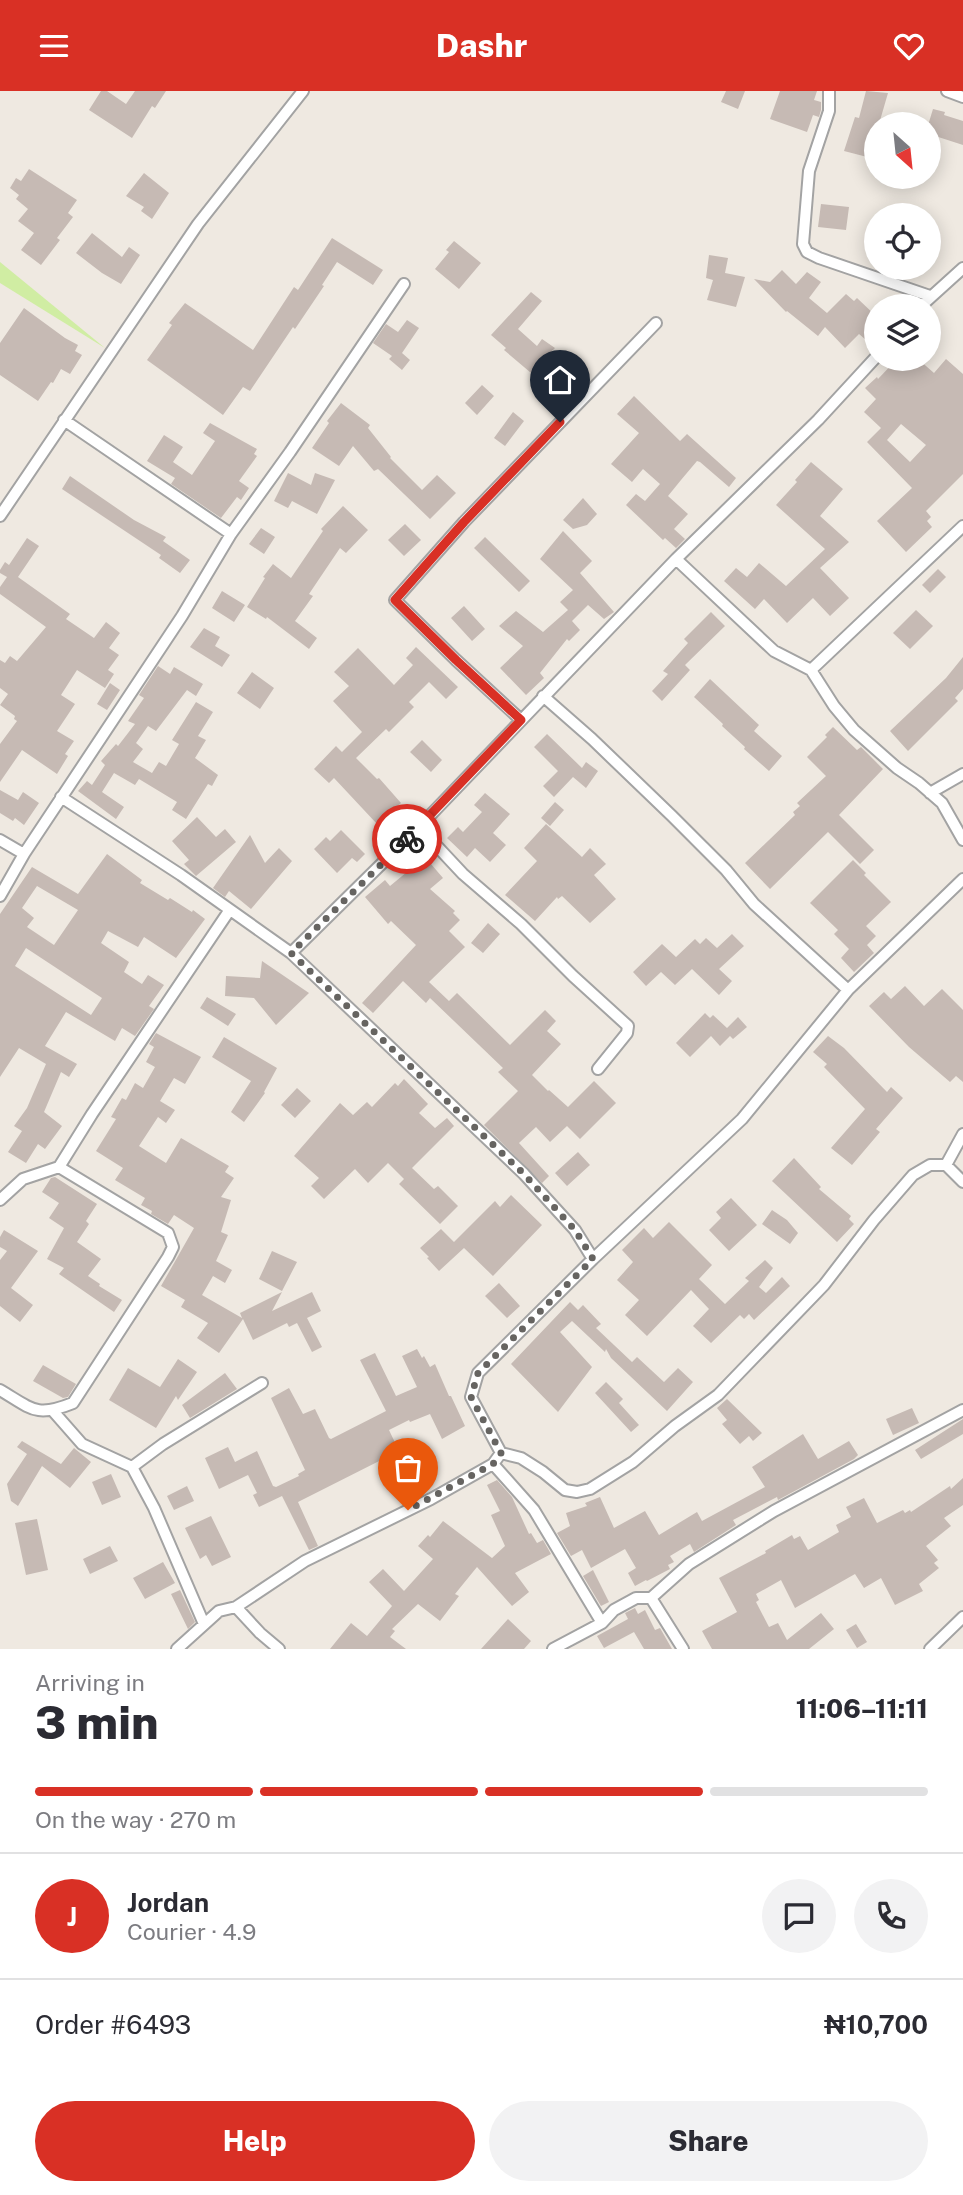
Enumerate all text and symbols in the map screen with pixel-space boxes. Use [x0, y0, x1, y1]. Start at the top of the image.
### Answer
icon: menu [35, 27, 73, 65]
text: Dashr [436, 27, 527, 64]
icon: heart [890, 27, 928, 65]
north arrow [864, 112, 942, 189]
map controls [864, 112, 941, 371]
button: locate [864, 203, 941, 280]
button: layers [864, 294, 941, 371]
pin [530, 350, 590, 422]
icon: home [541, 361, 579, 399]
courier [372, 804, 442, 874]
icon: bike [388, 820, 426, 858]
pin [378, 1438, 438, 1510]
icon: bag [389, 1449, 427, 1487]
text: Arriving in [35, 1669, 145, 1696]
text: 11:06–11:11 [796, 1693, 928, 1724]
text: 3 min [35, 1695, 159, 1749]
text: On the way · 270 m [35, 1806, 236, 1833]
button: chat [762, 1879, 836, 1953]
button: phone [854, 1879, 928, 1953]
text: Jordan [127, 1887, 209, 1918]
text: J [67, 1901, 77, 1932]
text: Courier · 4.9 [127, 1918, 256, 1945]
text: Order #6493 [35, 2009, 191, 2040]
text: ₦10,700 [824, 2009, 928, 2040]
button: Help [35, 2101, 475, 2181]
button: Share [489, 2101, 928, 2181]

